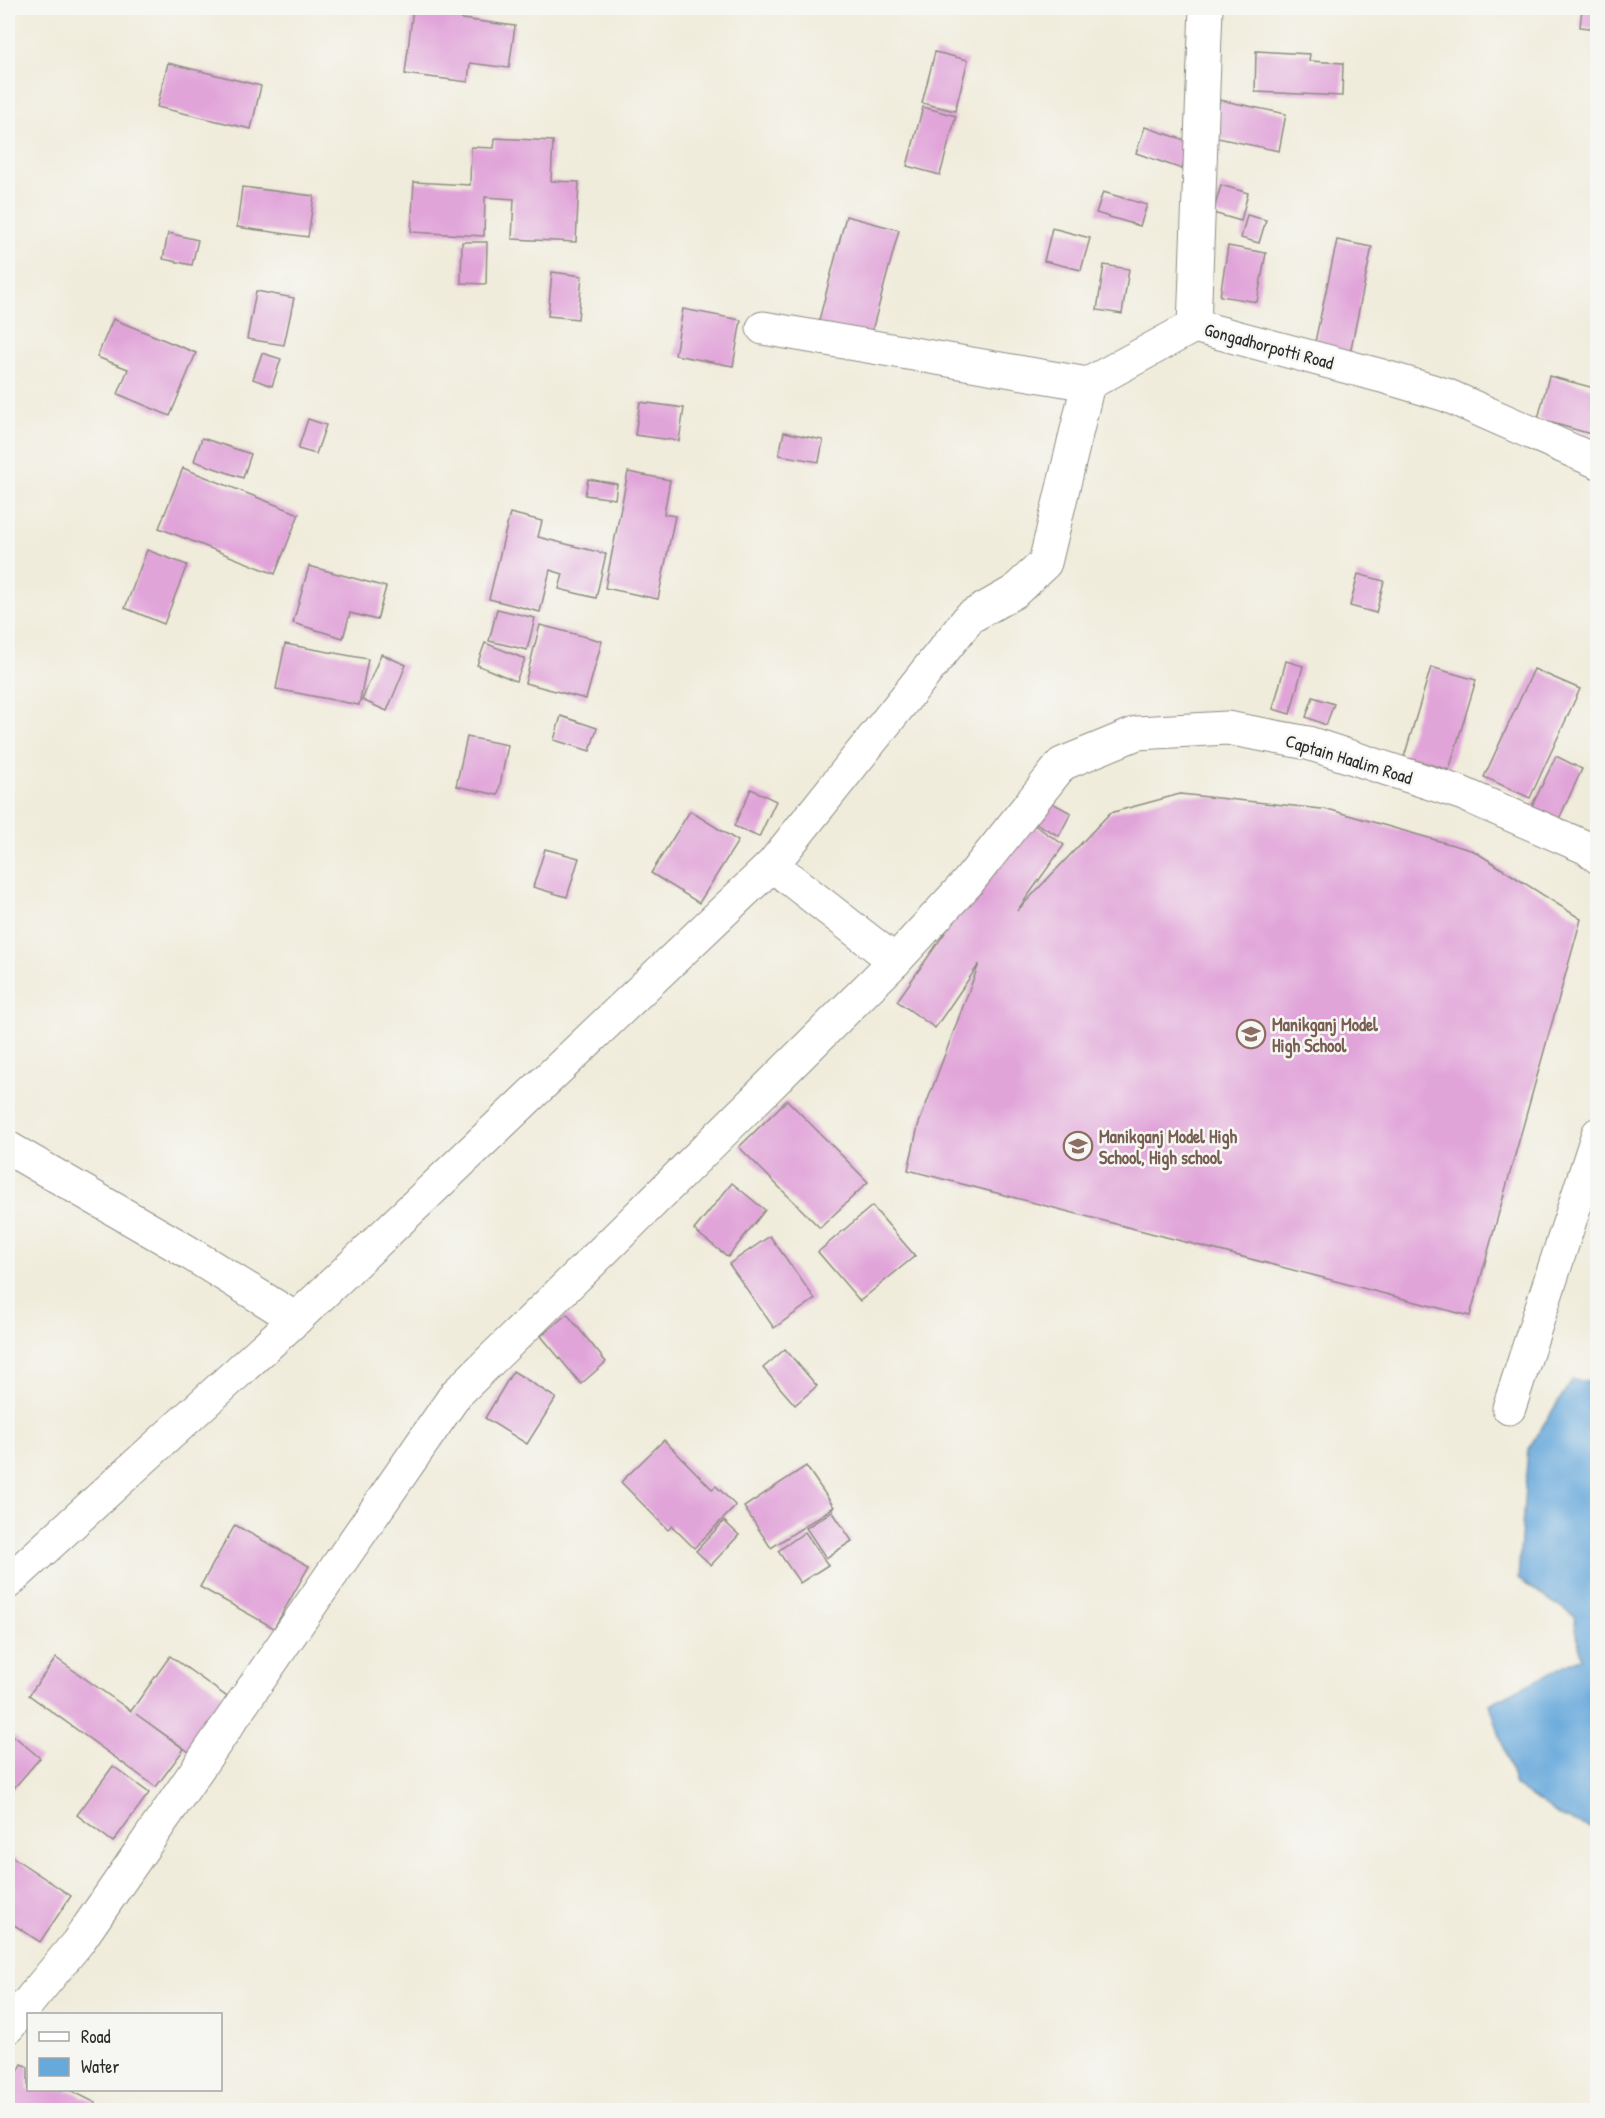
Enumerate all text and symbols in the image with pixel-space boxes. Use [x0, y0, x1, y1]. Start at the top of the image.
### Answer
street label: Gongadhorpotti Road [1202, 317, 1336, 375]
street label: Captain Haalim Road [1283, 728, 1415, 790]
place label: Manikganj Model High School [1272, 1012, 1379, 1059]
school or university icon: Manikganj Model High School [1235, 1018, 1267, 1050]
place label: Manikganj Model High School, High school [1099, 1124, 1238, 1171]
school or university icon: Manikganj Model High School, High school [1062, 1130, 1094, 1162]
legend [27, 2013, 222, 2091]
text: Road [81, 2024, 111, 2049]
text: Water [81, 2054, 119, 2079]

